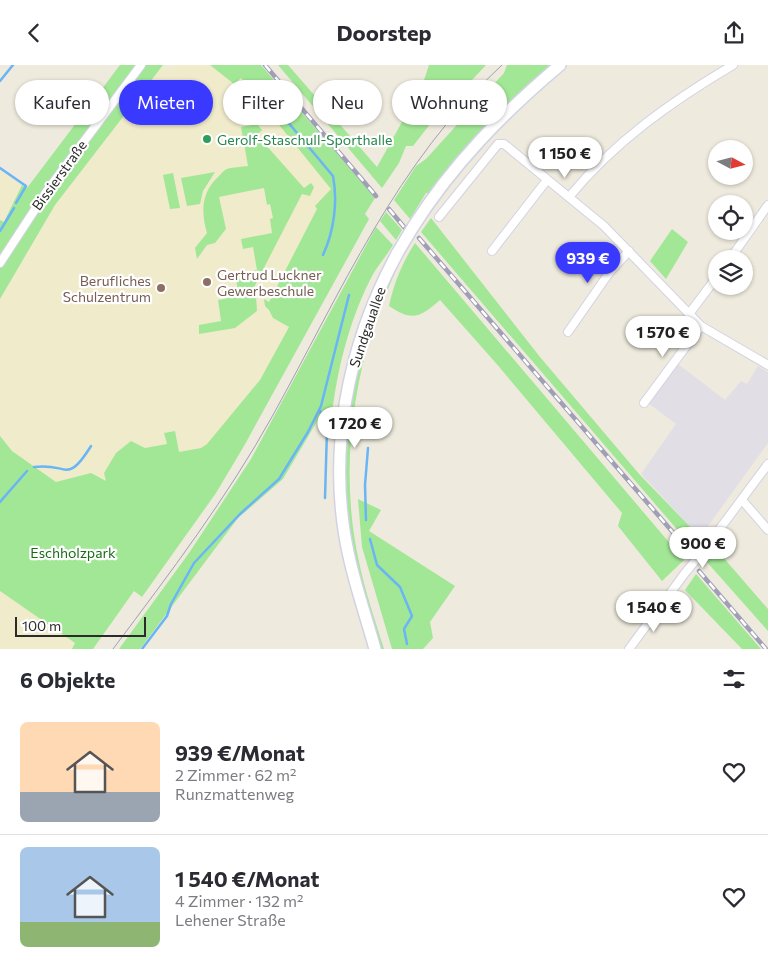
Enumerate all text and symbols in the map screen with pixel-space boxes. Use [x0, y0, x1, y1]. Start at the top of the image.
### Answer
icon: back [20, 19, 48, 47]
text: Doorstep [336, 19, 432, 46]
icon: share [720, 19, 748, 47]
chip: Kaufen [15, 80, 109, 125]
chip: Mieten [119, 80, 213, 125]
chip: Filter [223, 80, 303, 125]
chip: Neu [313, 80, 382, 125]
chip: Wohnung [392, 80, 507, 125]
place label: Gerolf-Staschull-Sporthalle [217, 131, 392, 148]
marker: Gerolf-Staschull-Sporthalle [201, 133, 213, 145]
street label: Bissierstraße [28, 137, 90, 213]
pin: 1 150 € [519, 137, 611, 179]
north arrow [708, 140, 752, 185]
map controls [708, 140, 753, 295]
text: 1 150 € [539, 143, 591, 162]
button: locate [708, 195, 753, 240]
pin: 939 € [553, 241, 623, 284]
text: 939 € [566, 248, 610, 267]
button: layers [708, 250, 753, 295]
place label: Gertrud Luckner Gewerbeschule [217, 266, 322, 299]
place label: Berufliches Schulzentrum [63, 272, 151, 305]
marker: Gertrud Luckner Gewerbeschule [201, 276, 213, 288]
marker: Berufliches Schulzentrum [155, 282, 167, 294]
street label: Sundgauallee [345, 285, 389, 369]
pin: 1 570 € [617, 315, 709, 358]
text: 1 570 € [636, 322, 690, 341]
pin: 1 720 € [309, 407, 401, 449]
text: 1 720 € [328, 413, 382, 432]
pin: 900 € [668, 527, 738, 569]
text: 900 € [680, 533, 726, 552]
park label: Eschholzpark [30, 544, 116, 561]
pin: 1 540 € [608, 591, 700, 633]
text: 1 540 € [627, 597, 681, 616]
scale bar [15, 614, 146, 637]
text: 100 m [22, 617, 61, 634]
icon: filters [720, 665, 748, 693]
text: 6 Objekte [20, 667, 115, 692]
text: 939 €/Monat [175, 740, 305, 765]
icon: home [60, 742, 120, 802]
icon: heart [720, 758, 748, 786]
text: 2 Zimmer · 62 m² [175, 765, 296, 784]
text: Runzmattenweg [175, 784, 294, 803]
text: 1 540 €/Monat [175, 866, 319, 891]
icon: home [60, 867, 120, 927]
icon: heart [720, 883, 748, 911]
text: 4 Zimmer · 132 m² [175, 891, 303, 910]
text: Lehener Straße [175, 910, 286, 929]

